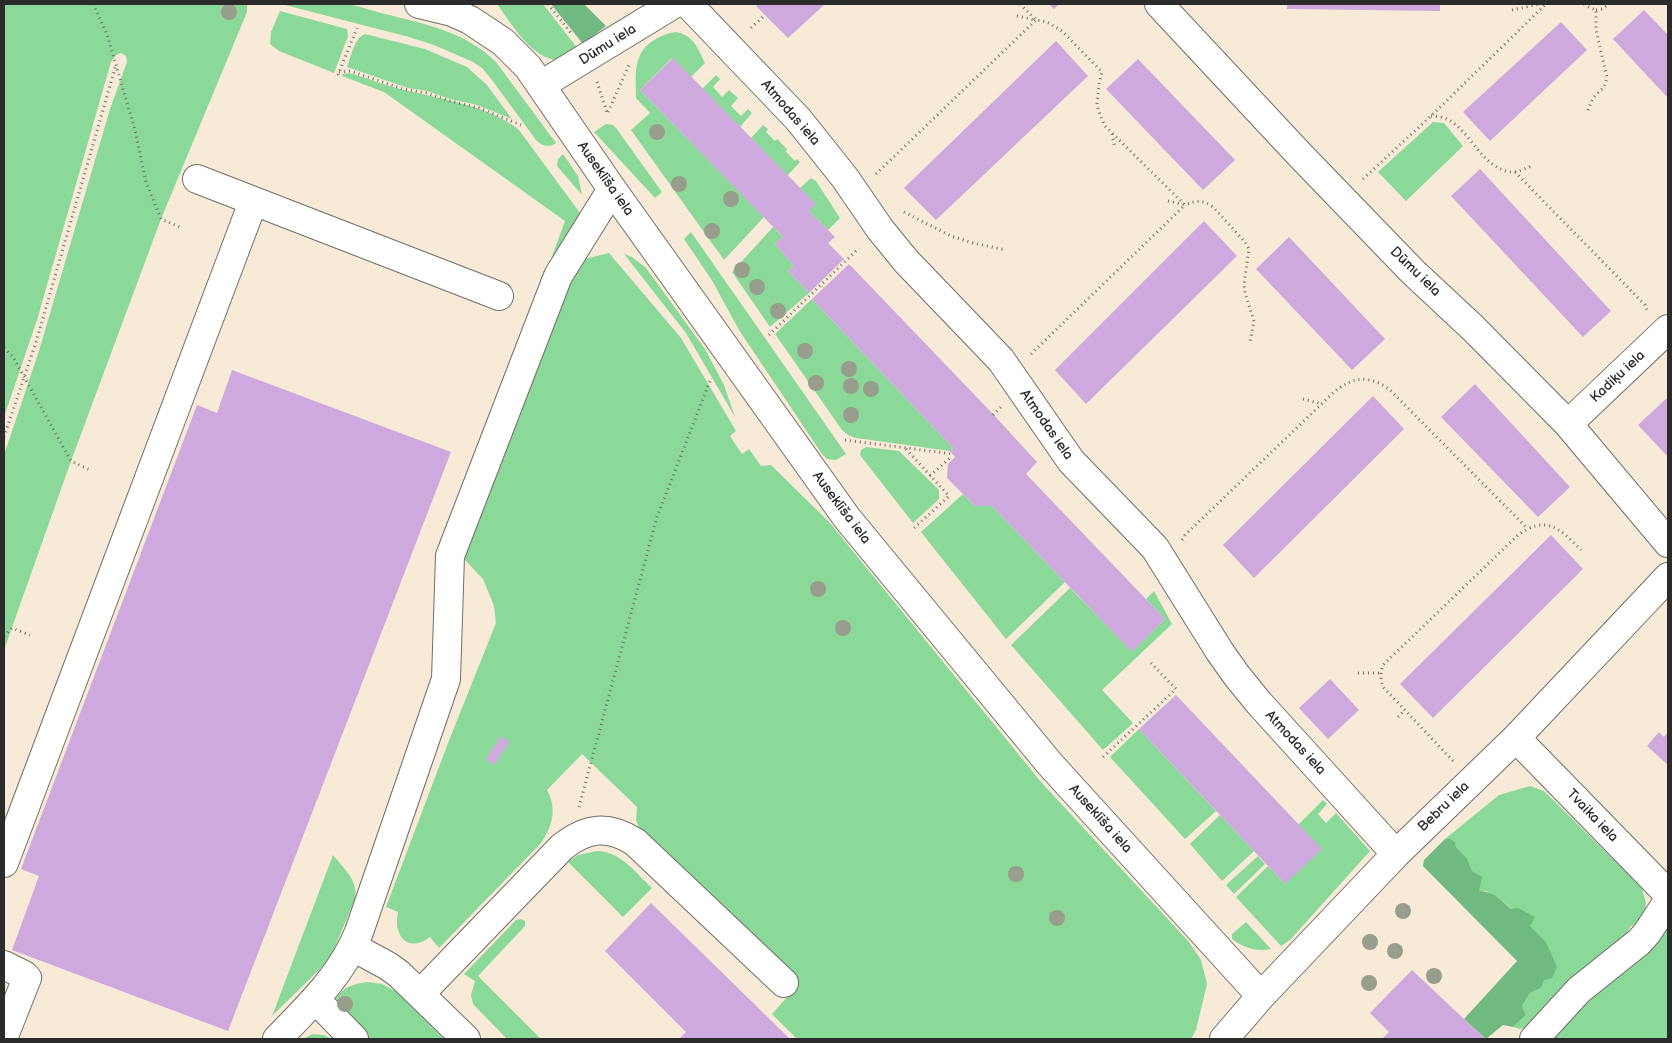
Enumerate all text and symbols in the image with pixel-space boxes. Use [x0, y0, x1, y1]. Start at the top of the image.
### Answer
street label: Dūmu iela [576, 21, 640, 69]
street label: Atmodas iela [757, 77, 823, 149]
street label: Auseklīša iela [573, 139, 637, 219]
street label: Dūmu iela [1386, 244, 1444, 300]
street label: Kadiķu iela [1587, 347, 1649, 407]
street label: Atmodas iela [1016, 387, 1076, 463]
street label: Auseklīša iela [808, 468, 874, 548]
street label: Atmodas iela [1261, 707, 1329, 779]
street label: Bebru iela [1415, 778, 1473, 836]
street label: Auseklīša iela [1065, 781, 1135, 857]
street label: Tvaika iela [1563, 786, 1621, 846]

